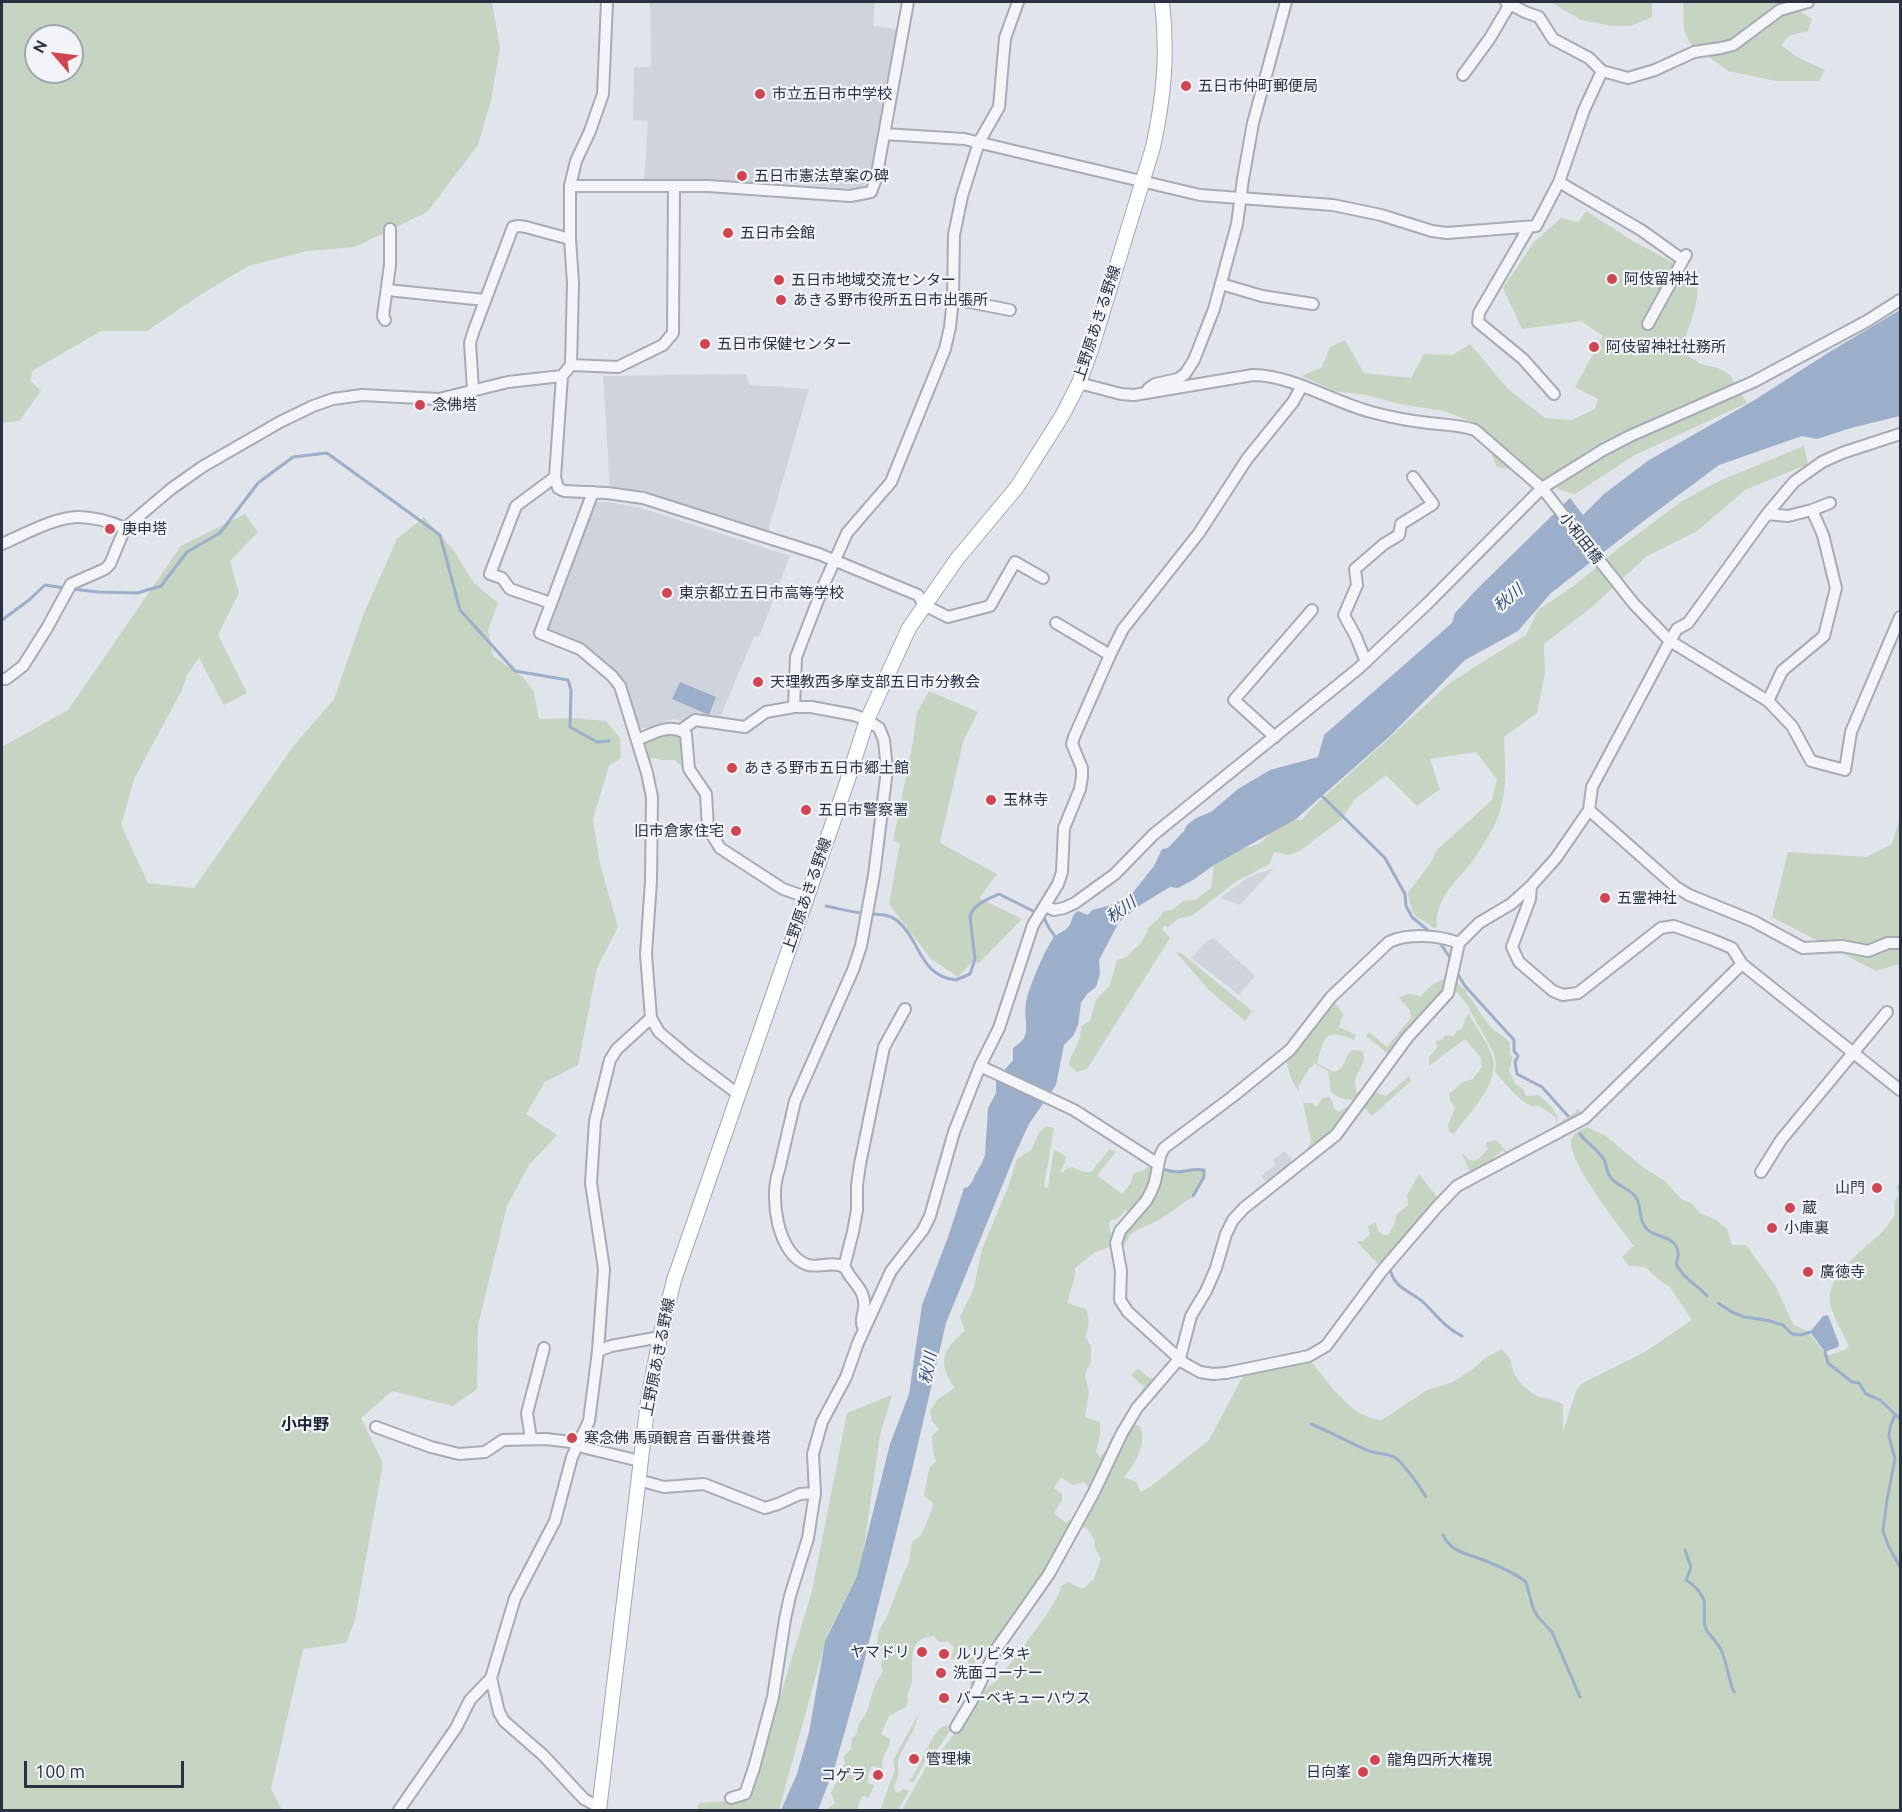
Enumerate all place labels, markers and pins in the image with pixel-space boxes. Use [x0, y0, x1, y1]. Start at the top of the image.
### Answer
place label: 五日市仲町郵便局 [1198, 77, 1318, 95]
marker: 五日市仲町郵便局 [1179, 79, 1193, 93]
place label: 市立五日市中学校 [772, 85, 892, 103]
marker: 市立五日市中学校 [753, 87, 767, 101]
place label: 五日市憲法草案の碑 [754, 167, 889, 185]
marker: 五日市憲法草案の碑 [735, 169, 749, 183]
place label: 五日市会館 [740, 224, 815, 242]
marker: 五日市会館 [721, 226, 735, 240]
place label: 阿伎留神社 [1624, 270, 1699, 288]
place label: 五日市地域交流センター [791, 271, 956, 289]
marker: 阿伎留神社 [1605, 272, 1619, 286]
marker: 五日市地域交流センター [772, 273, 786, 287]
place label: あきる野市役所五日市出張所 [793, 291, 988, 309]
marker: あきる野市役所五日市出張所 [774, 293, 788, 307]
place label: 五日市保健センター [717, 335, 852, 353]
marker: 五日市保健センター [698, 337, 712, 351]
place label: 阿伎留神社社務所 [1606, 338, 1726, 356]
marker: 阿伎留神社社務所 [1587, 340, 1601, 354]
place label: 念佛塔 [432, 396, 477, 414]
marker: 念佛塔 [413, 398, 427, 412]
place label: 庚申塔 [122, 520, 167, 538]
marker: 庚申塔 [103, 522, 117, 536]
place label: 東京都立五日市高等学校 [679, 584, 844, 602]
marker: 東京都立五日市高等学校 [660, 586, 674, 600]
place label: 天理教西多摩支部五日市分教会 [770, 673, 980, 691]
marker: 天理教西多摩支部五日市分教会 [751, 675, 765, 689]
place label: あきる野市五日市郷土館 [744, 759, 909, 777]
marker: あきる野市五日市郷土館 [725, 761, 739, 775]
place label: 玉林寺 [1003, 791, 1048, 809]
marker: 玉林寺 [984, 793, 998, 807]
place label: 五日市警察署 [818, 801, 908, 819]
marker: 五日市警察署 [799, 803, 813, 817]
place label: 旧市倉家住宅 [634, 822, 724, 840]
marker: 旧市倉家住宅 [729, 824, 743, 838]
place label: 五霊神社 [1617, 889, 1677, 907]
marker: 五霊神社 [1598, 891, 1612, 905]
place label: 山門 [1835, 1179, 1865, 1197]
marker: 山門 [1870, 1181, 1884, 1195]
place label: 蔵 [1802, 1199, 1817, 1217]
marker: 蔵 [1783, 1201, 1797, 1215]
place label: 小庫裏 [1784, 1219, 1829, 1237]
marker: 小庫裏 [1765, 1221, 1779, 1235]
place label: 廣徳寺 [1820, 1263, 1865, 1281]
marker: 廣徳寺 [1801, 1265, 1815, 1279]
place label: 寒念佛 馬頭観音 百番供養塔 [584, 1429, 771, 1447]
marker: 寒念佛 馬頭観音 百番供養塔 [565, 1431, 579, 1445]
place label: ヤマドリ [850, 1643, 910, 1661]
marker: ヤマドリ [915, 1645, 929, 1659]
place label: ルリビタキ [956, 1645, 1031, 1663]
marker: ルリビタキ [937, 1647, 951, 1661]
place label: 洗面コーナー [953, 1664, 1043, 1682]
marker: 洗面コーナー [934, 1666, 948, 1680]
place label: バーベキューハウス [956, 1689, 1091, 1707]
marker: バーベキューハウス [937, 1691, 951, 1705]
place label: 管理棟 [926, 1750, 971, 1768]
place label: 龍角四所大権現 [1387, 1751, 1492, 1769]
marker: 管理棟 [907, 1752, 921, 1766]
marker: 龍角四所大権現 [1368, 1753, 1382, 1767]
place label: 日向峯 [1306, 1763, 1351, 1781]
marker: 日向峯 [1356, 1765, 1370, 1779]
place label: コゲラ [821, 1766, 866, 1784]
marker: コゲラ [871, 1768, 885, 1782]

